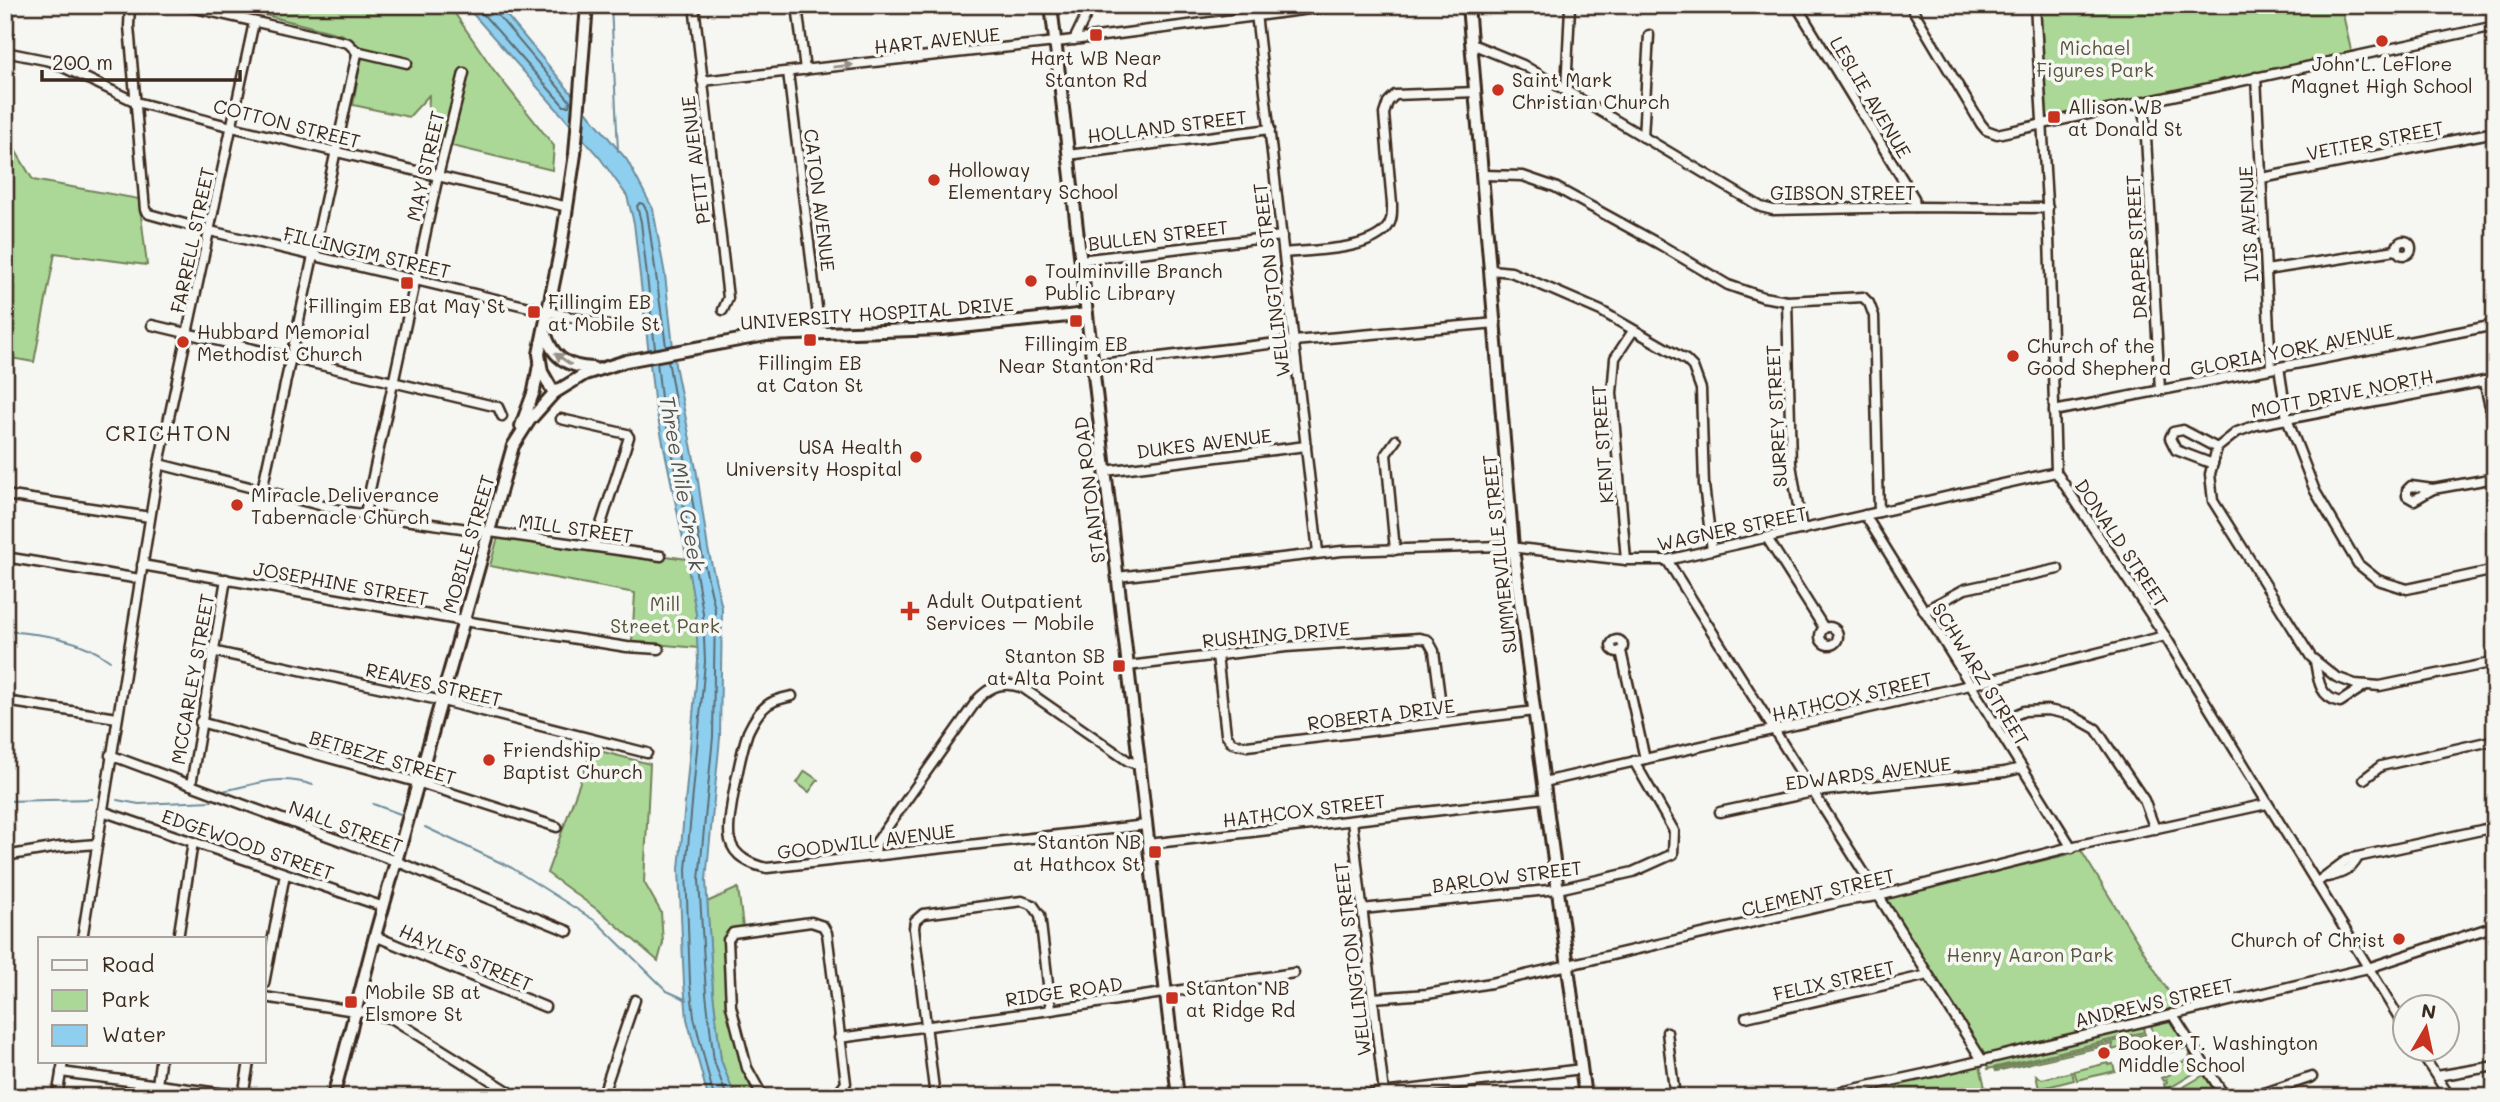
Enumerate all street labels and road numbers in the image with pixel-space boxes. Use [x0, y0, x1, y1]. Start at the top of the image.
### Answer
street label: HART AVENUE [873, 21, 1001, 59]
street label: LESLIE AVENUE [1825, 31, 1917, 163]
street label: COTTON STREET [211, 93, 363, 153]
street label: PETIT AVENUE [675, 94, 715, 226]
street label: HOLLAND STREET [1086, 104, 1248, 148]
street label: MAY STREET [400, 108, 450, 224]
street label: VETTER STREET [2304, 114, 2446, 166]
street label: CATON AVENUE [799, 127, 841, 273]
street label: FARRELL STREET [164, 165, 220, 315]
street label: IVIS AVENUE [2232, 165, 2264, 283]
street label: DRAPER STREET [2120, 174, 2152, 320]
street label: GIBSON STREET [1770, 180, 1916, 205]
street label: WELLINGTON STREET [1247, 181, 1295, 379]
street label: BULLEN STREET [1086, 214, 1230, 256]
street label: FILLINGIM STREET [281, 221, 453, 283]
street label: UNIVERSITY HOSPITAL DRIVE [739, 291, 1015, 335]
street label: GLORIA YORK AVENUE [2188, 317, 2396, 381]
street label: SURREY STREET [1760, 344, 1792, 488]
street label: MOTT DRIVE NORTH [2249, 363, 2435, 423]
street label: KENT STREET [1585, 384, 1619, 504]
street label: STANTON ROAD [1068, 415, 1110, 565]
street label: DUKES AVENUE [1135, 422, 1273, 464]
street label: SUMMERVILLE STREET [1476, 453, 1522, 655]
street label: MOBILE STREET [436, 472, 500, 616]
street label: DONALD STREET [2070, 474, 2174, 612]
street label: WAGNER STREET [1655, 500, 1809, 556]
street label: MILL STREET [517, 508, 635, 548]
street label: JOSEPHINE STREET [251, 555, 431, 611]
street label: MCCARLEY STREET [165, 592, 219, 766]
street label: SCHWARZ STREET [1927, 598, 2035, 750]
street label: RUSHING DRIVE [1201, 615, 1351, 653]
street label: REAVES STREET [363, 656, 505, 712]
street label: HATHCOX STREET [1769, 665, 1935, 727]
street label: ROBERTA DRIVE [1306, 693, 1456, 735]
street label: BETBEZE STREET [307, 724, 459, 790]
street label: EDWARDS AVENUE [1784, 750, 1952, 796]
street label: HATHCOX STREET [1221, 788, 1387, 832]
street label: NALL STREET [286, 794, 406, 858]
street label: EDGEWOOD STREET [159, 803, 337, 885]
street label: GOODWILL AVENUE [775, 818, 957, 864]
street label: BARLOW STREET [1431, 854, 1583, 898]
street label: WELLINGTON STREET [1328, 860, 1376, 1058]
street label: CLEMENT STREET [1739, 862, 1897, 922]
street label: HAYLES STREET [395, 918, 537, 996]
street label: FELIX STREET [1771, 954, 1897, 1006]
street label: RIDGE ROAD [1004, 970, 1124, 1012]
street label: ANDREWS STREET [2072, 972, 2236, 1032]

